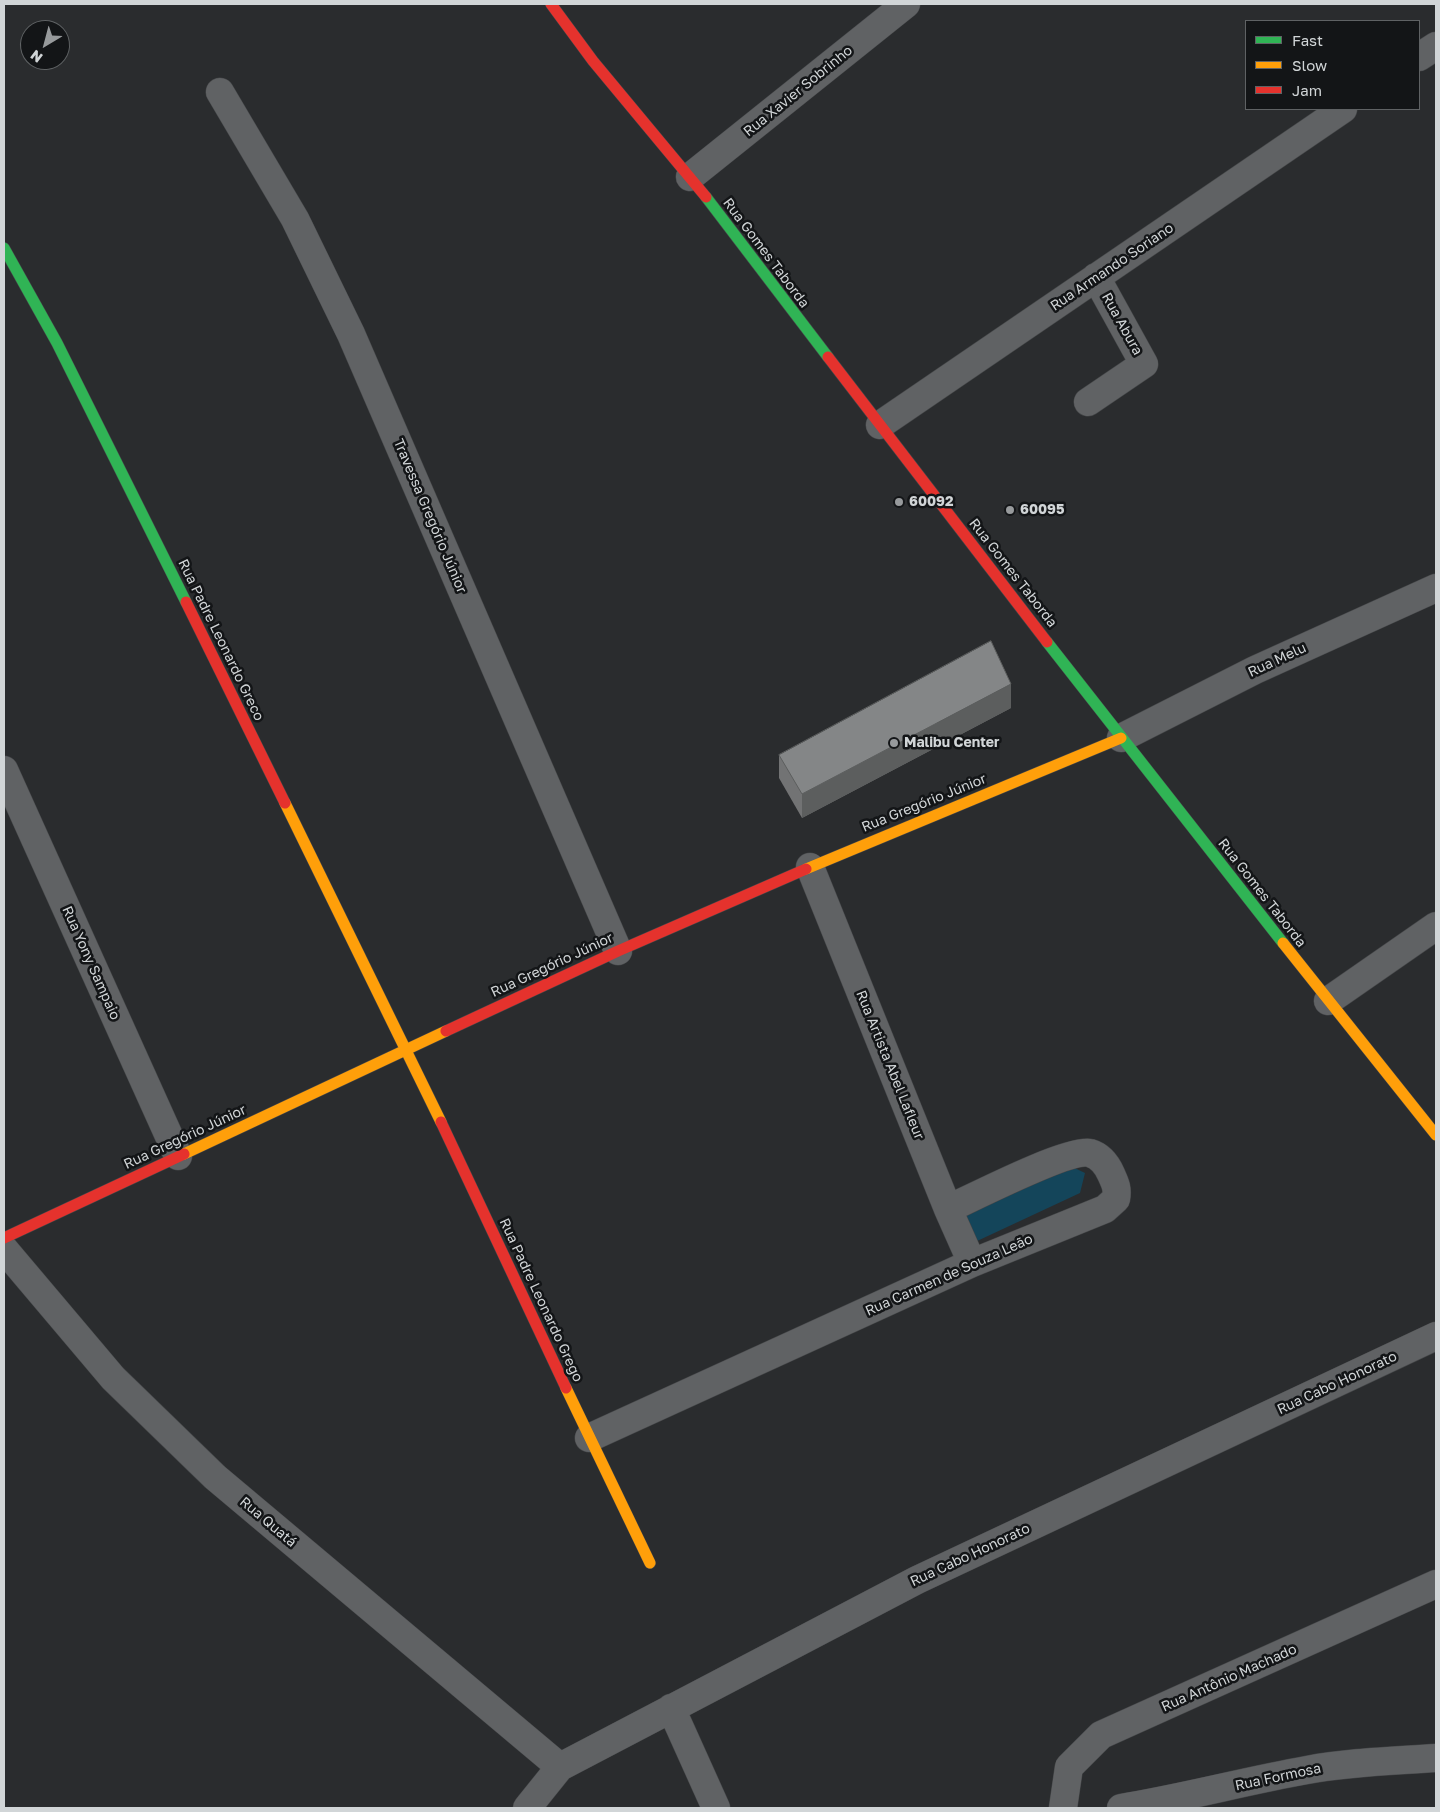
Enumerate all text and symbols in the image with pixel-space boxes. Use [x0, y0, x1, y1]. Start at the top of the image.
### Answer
north arrow [20, 20, 70, 70]
legend [1245, 20, 1420, 110]
text: Fast [1292, 31, 1323, 49]
street label: Rua Xavier Sobrinho [740, 42, 856, 140]
text: N [27, 47, 46, 67]
text: Slow [1292, 56, 1327, 74]
text: Jam [1292, 81, 1322, 99]
street label: Rua Gomes Taborda [719, 195, 813, 311]
street label: Rua Armando Soriano [1047, 220, 1177, 314]
street label: Rua Abura [1098, 290, 1146, 358]
street label: Travessa Gregório Júnior [390, 436, 470, 596]
place label: 60092 [909, 494, 954, 510]
marker: 60092 [893, 496, 905, 508]
place label: 60095 [1020, 502, 1065, 518]
marker: 60095 [1004, 504, 1016, 516]
street label: Rua Gomes Taborda [965, 515, 1061, 631]
street label: Rua Padre Leonardo Greco [175, 556, 267, 724]
street label: Rua Melu [1245, 639, 1309, 681]
place label: Malibu Center [904, 735, 1000, 751]
marker: Malibu Center [888, 737, 900, 749]
street label: Rua Gregório Júnior [859, 770, 989, 836]
street label: Rua Gomes Taborda [1214, 835, 1310, 951]
street label: Rua Yony Sampaio [58, 903, 124, 1023]
street label: Rua Gregório Júnior [488, 929, 616, 1001]
street label: Rua Artista Abel Lafleur [852, 988, 928, 1142]
street label: Rua Gregório Júnior [121, 1101, 249, 1173]
street label: Rua Padre Leonardo Grego [496, 1215, 586, 1385]
street label: Rua Carmen de Souza Leão [863, 1230, 1035, 1320]
street label: Rua Cabo Honorato [1274, 1348, 1400, 1418]
street label: Rua Quatá [236, 1493, 300, 1551]
street label: Rua Cabo Honorato [907, 1520, 1033, 1590]
street label: Rua Antônio Machado [1159, 1641, 1299, 1715]
street label: Rua Formosa [1234, 1760, 1322, 1794]

